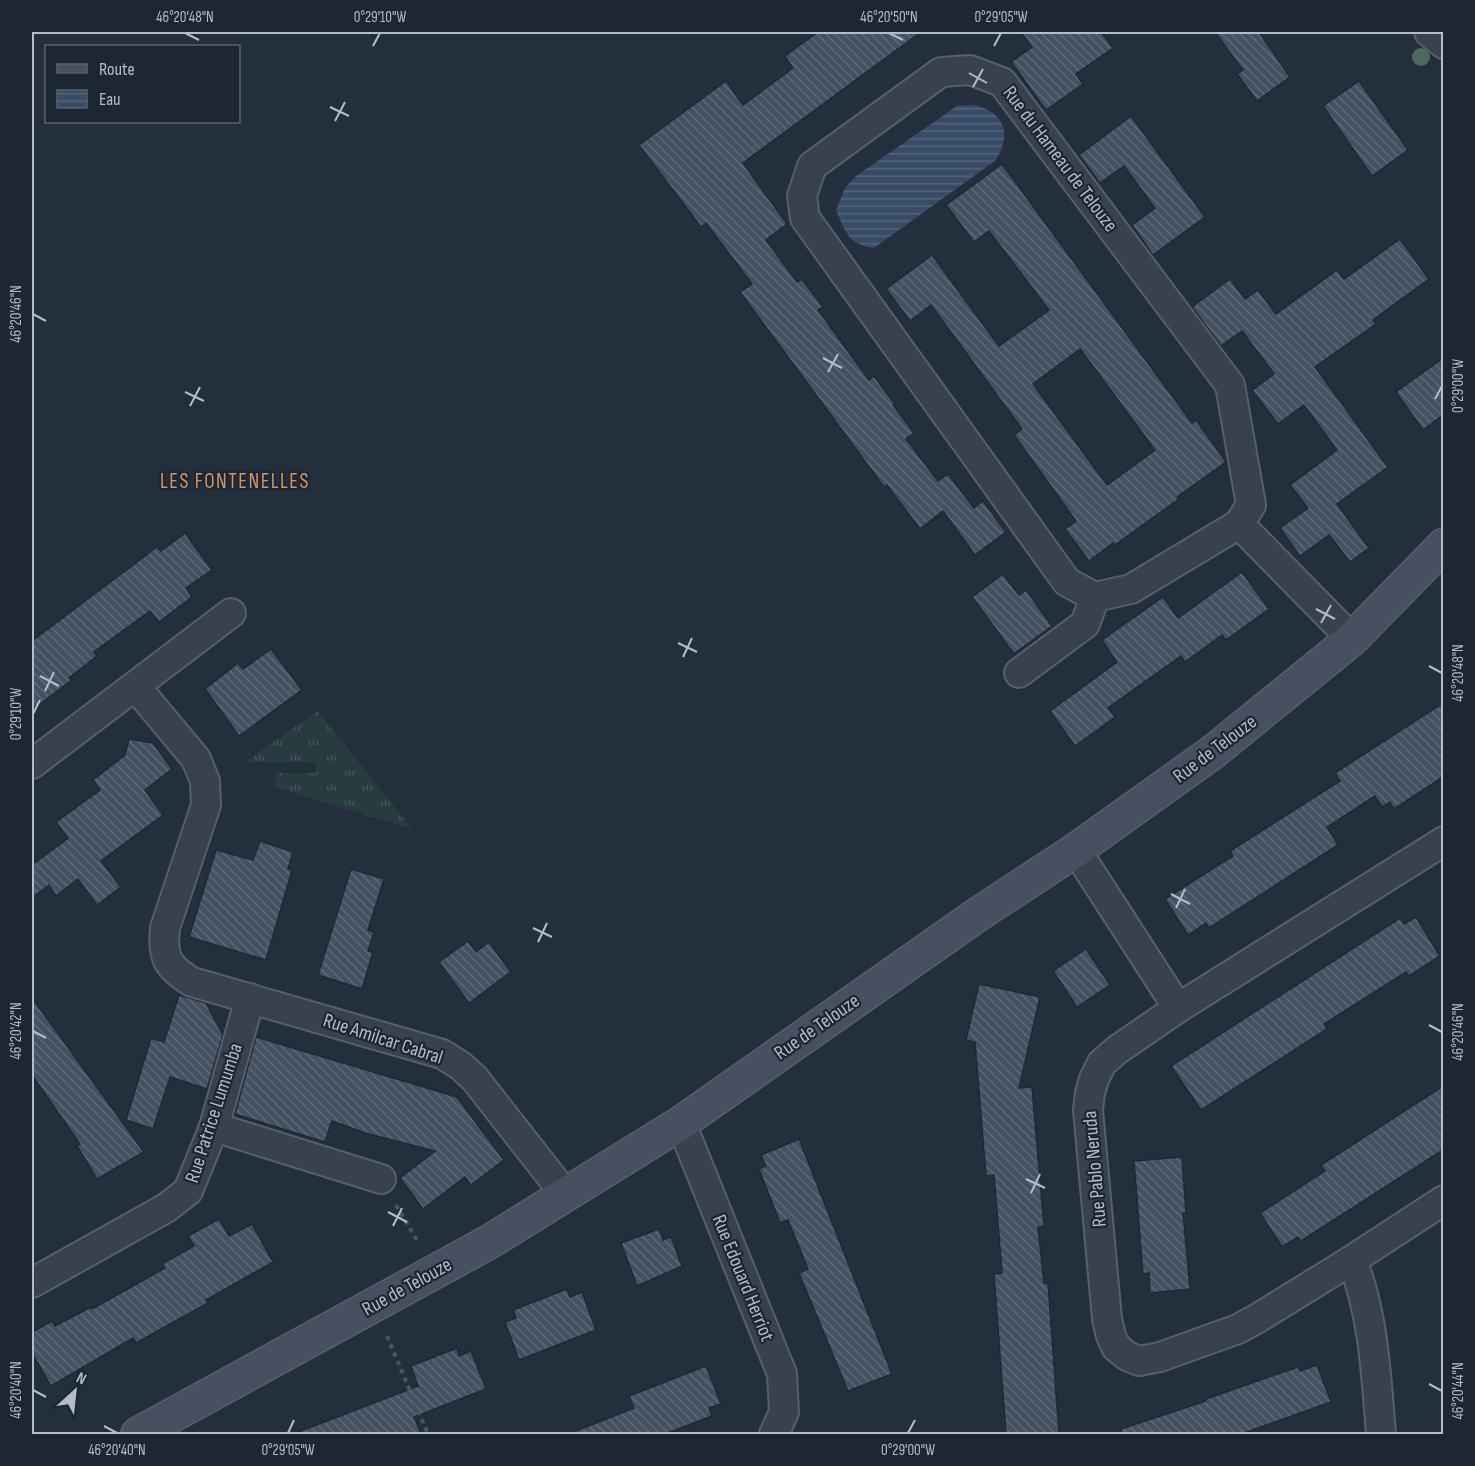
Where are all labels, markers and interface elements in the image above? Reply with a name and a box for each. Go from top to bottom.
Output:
text: 46°20'48"N [156,8,214,27]
text: 0°29'10"W [354,8,406,27]
text: 46°20'50"N [860,8,918,27]
text: 0°29'05"W [974,8,1028,27]
legend [45,45,240,123]
text: Route [99,59,135,80]
street label: Rue du Hameau de Telouze [997,81,1123,237]
text: Eau [99,89,121,110]
text: 46°20'46"N [7,285,26,343]
text: 0°29'00"W [1449,359,1468,413]
district label: LES FONTENELLES [160,469,310,494]
text: 46°20'48"N [1449,644,1468,702]
text: 0°29'10"W [7,688,26,740]
street label: Rue de Telouze [1168,710,1262,788]
street label: Rue de Telouze [770,989,864,1065]
text: 46°20'42"N [7,1002,26,1060]
text: 46°20'46"N [1449,1003,1468,1061]
street label: Rue Amilcar Cabral [320,1008,446,1070]
street label: Rue Patrice Lumumba [180,1040,248,1186]
street label: Rue Pablo Neruda [1078,1110,1112,1228]
street label: Rue Edouard Herriot [707,1211,779,1345]
street label: Rue de Telouze [358,1253,456,1321]
text: 46°20'40"N [7,1361,26,1419]
north arrow [45,1361,105,1421]
text: 46°20'44"N [1449,1362,1468,1420]
text: N [73,1369,89,1389]
text: 46°20'40"N [88,1441,146,1460]
text: 0°29'05"W [261,1441,315,1460]
text: 0°29'00"W [881,1441,935,1460]

